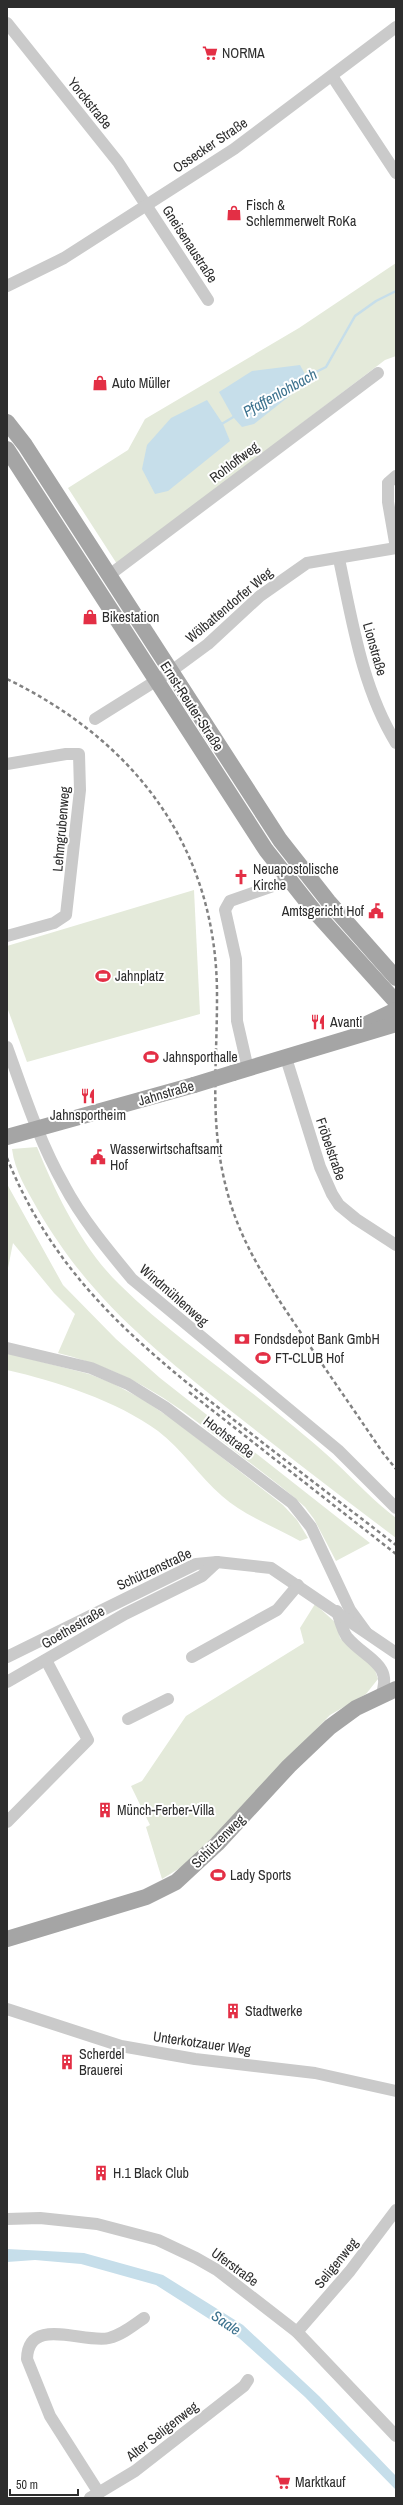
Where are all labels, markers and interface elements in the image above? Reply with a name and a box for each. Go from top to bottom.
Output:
supermarket icon: NORMA [201,44,219,62]
place label: NORMA [222,44,265,62]
street label: Yorckstraße [64,74,116,132]
street label: Ossecker Straße [169,113,251,177]
place label: Fisch & Schlemmerwelt RoKa [246,196,357,230]
street label: Gneisenaustraße [158,202,222,286]
shop icon: Fisch & Schlemmerwelt RoKa [225,204,243,222]
water label: Pfaffenlohbach [239,363,321,422]
shop icon: Auto Müller [91,374,109,392]
place label: Auto Müller [111,374,170,392]
street label: Rohloffweg [206,437,263,486]
street label: Wölbattendorfer Weg [182,563,277,647]
shop icon: Bikestation [81,608,99,626]
place label: Bikestation [102,608,159,626]
street label: Lionstraße [359,620,391,678]
street label: Ernst-Reuter-Straße [156,658,228,754]
street label: Lehmgrubenweg [48,785,74,872]
place label: Neuapostolische Kirche [253,860,339,894]
church icon: Neuapostolische Kirche [232,868,250,886]
place label: Amtsgericht Hof [281,902,365,920]
public building icon: Amtsgericht Hof [367,902,385,920]
sports icon: Jahnplatz [94,967,112,985]
place label: Jahnplatz [115,967,164,985]
restaurant icon: Avanti [309,1013,327,1031]
place label: Avanti [329,1013,362,1031]
sports icon: Jahnsporthalle [142,1048,160,1066]
place label: Jahnsporthalle [163,1048,238,1066]
street label: Jahnstraße [136,1076,196,1110]
restaurant icon: Jahnsportheim [79,1087,97,1105]
place label: Jahnsportheim [50,1106,126,1124]
street label: Fröbelstraße [312,1115,350,1183]
place label: Wasserwirtschaftsamt Hof [110,1140,223,1174]
public building icon: Wasserwirtschaftsamt Hof [89,1148,107,1166]
street label: Windmühlenweg [136,1260,213,1330]
bank icon: Fondsdepot Bank GmbH [233,1330,251,1348]
place label: Fondsdepot Bank GmbH [254,1330,380,1348]
sports icon: FT-CLUB Hof [254,1349,272,1367]
place label: FT-CLUB Hof [275,1349,345,1367]
street label: Hochstraße [200,1412,258,1462]
street label: Schützenstraße [114,1544,194,1594]
street label: Goethestraße [38,1602,108,1652]
building icon: Münch-Ferber-Villa [96,1801,114,1819]
place label: Münch-Ferber-Villa [117,1801,215,1819]
street label: Schützenweg [187,1810,249,1872]
sports icon: Lady Sports [209,1866,227,1884]
place label: Lady Sports [230,1866,292,1884]
building icon: Stadtwerke [224,2002,242,2020]
place label: Stadtwerke [245,2002,302,2020]
street label: Unterkotzauer Weg [152,2027,253,2059]
place label: Scherdel Brauerei [79,2045,124,2079]
building icon: Scherdel Brauerei [58,2053,76,2071]
building icon: H.1 Black Club [92,2164,110,2182]
place label: H.1 Black Club [113,2164,189,2182]
street label: Seligenweg [310,2234,362,2292]
street label: Uferstraße [208,2244,262,2290]
water label: Saale [207,2305,245,2340]
street label: Alter Seligenweg [121,2397,202,2465]
scale bar [10,2471,78,2497]
supermarket icon: Marktkauf [274,2473,292,2491]
place label: Marktkauf [295,2473,346,2491]
text: 50 m [16,2477,38,2493]

